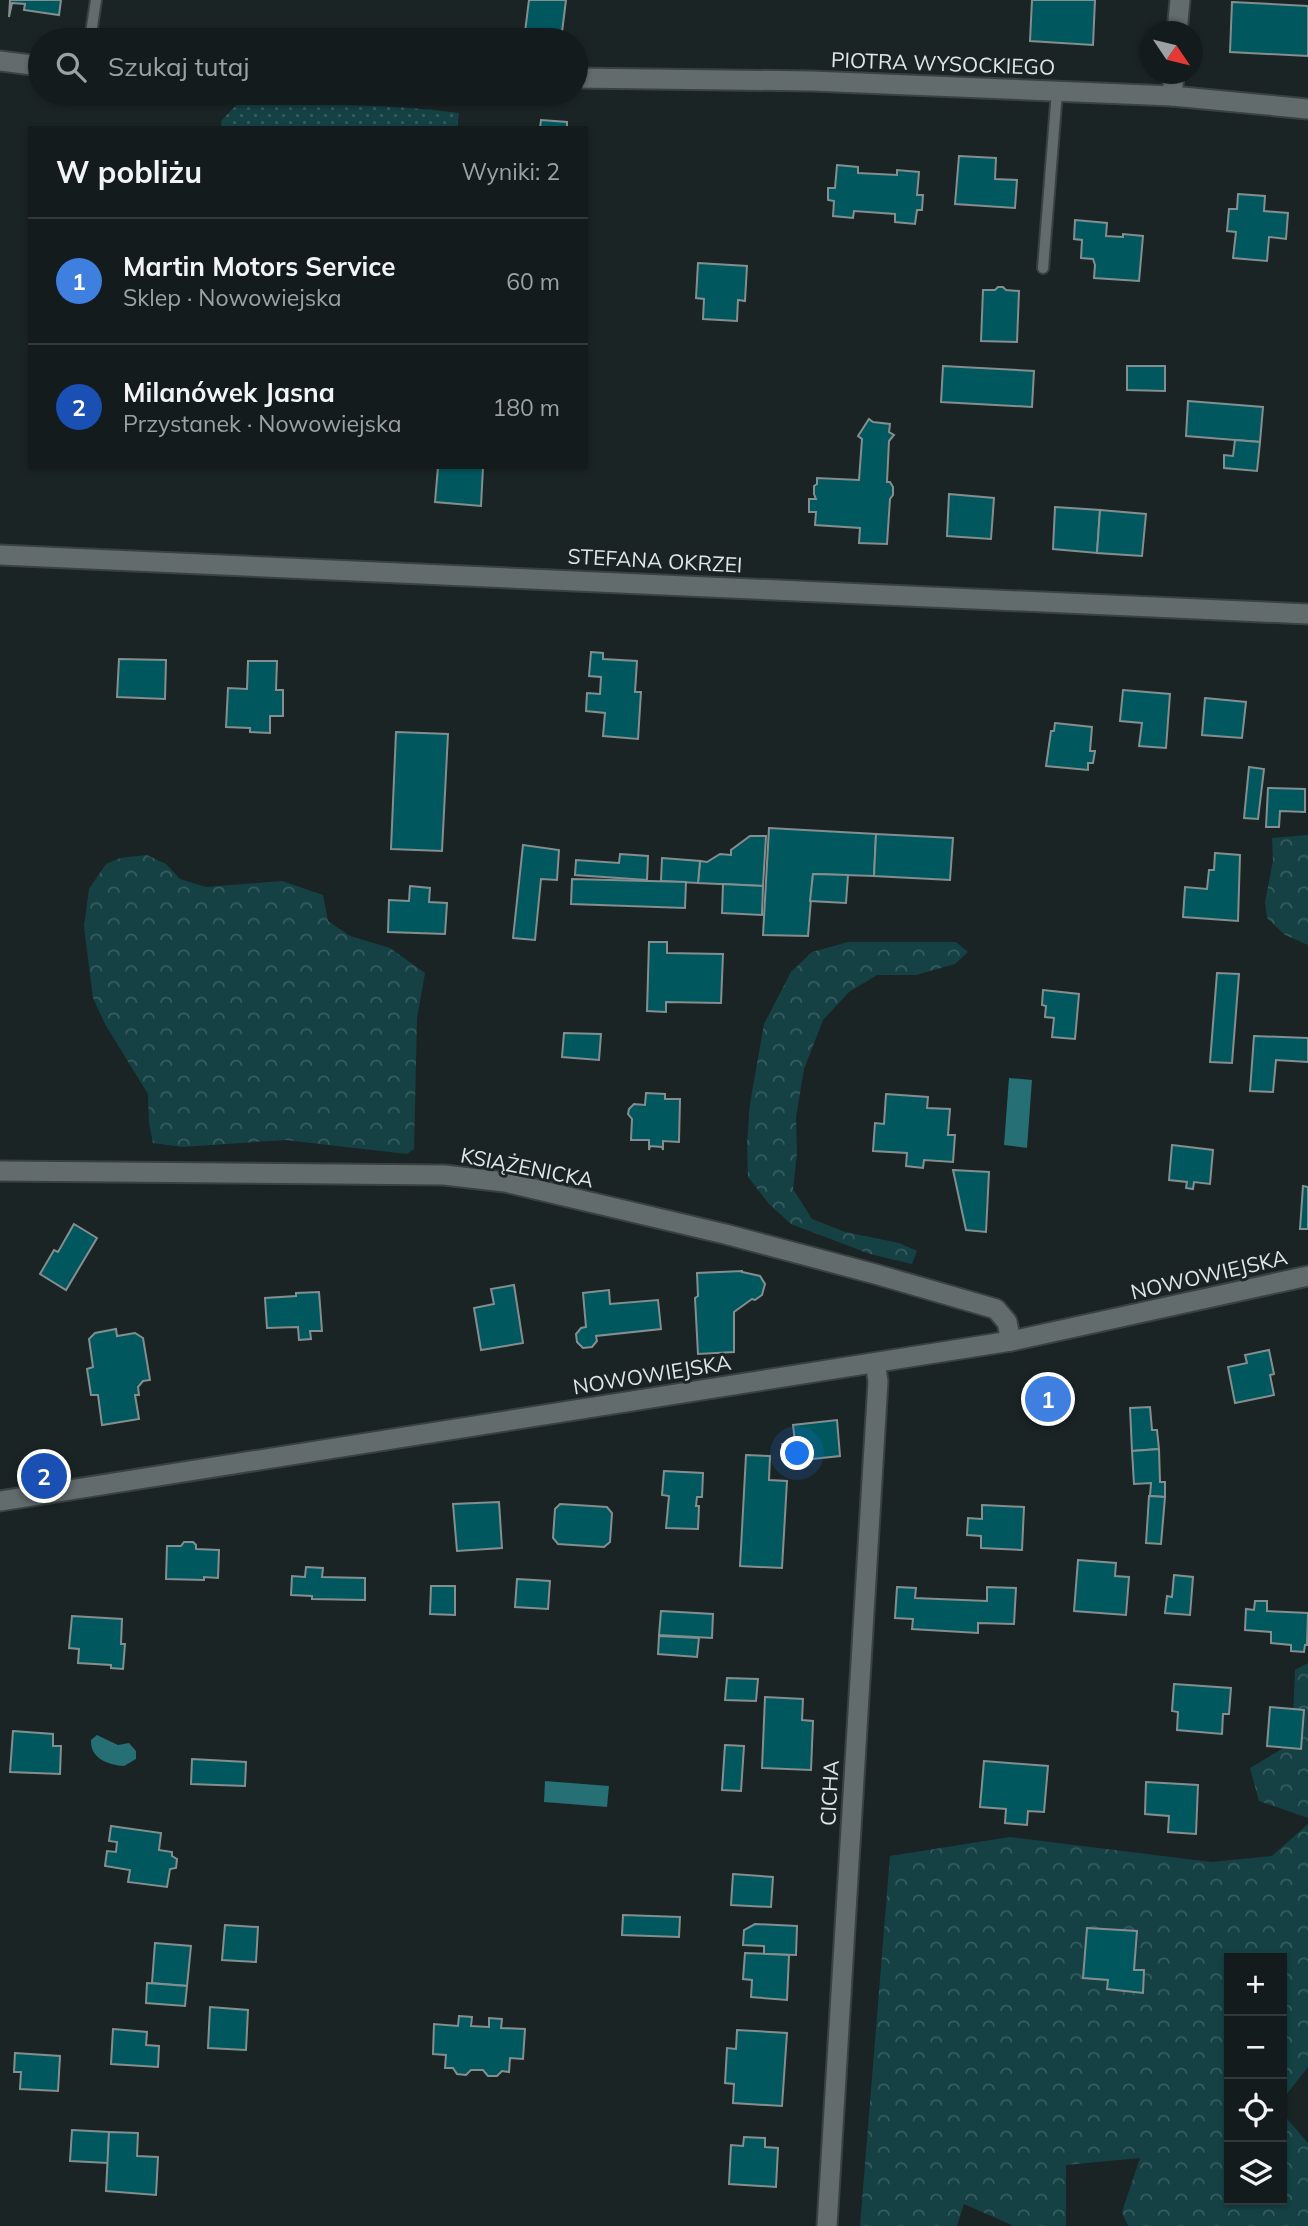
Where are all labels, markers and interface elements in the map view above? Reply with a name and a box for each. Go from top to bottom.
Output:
north arrow [1140,21,1203,84]
search box [28,28,588,105]
street label: PIOTRA WYSOCKIEGO [830,46,1056,80]
icon: search [52,48,90,86]
text: Szukaj tutaj [108,50,250,83]
text: W pobliżu [56,153,202,191]
text: Wyniki: 2 [462,157,560,186]
text: Martin Motors Service [123,250,395,283]
text: 1 [72,267,86,296]
text: 60 m [506,267,560,296]
text: Sklep · Nowowiejska [123,283,342,312]
text: Milanówek Jasna [123,376,335,409]
text: 2 [72,393,86,422]
text: 180 m [492,393,560,422]
text: Przystanek · Nowowiejska [123,409,402,438]
street label: STEFANA OKRZEI [567,542,743,578]
street label: KSIĄŻENICKA [458,1141,596,1193]
street label: NOWOWIEJSKA [1128,1243,1290,1305]
street label: NOWOWIEJSKA [571,1349,733,1399]
pin: 1 [1025,1373,1071,1425]
your location [780,1436,814,1470]
pin: 2 [21,1450,67,1502]
street label: CICHA [814,1759,844,1826]
map controls [1224,1953,1287,2205]
button: + [1224,1953,1287,2016]
button: − [1224,2016,1287,2079]
button: locate [1224,2079,1287,2142]
button: layers [1224,2142,1287,2205]

